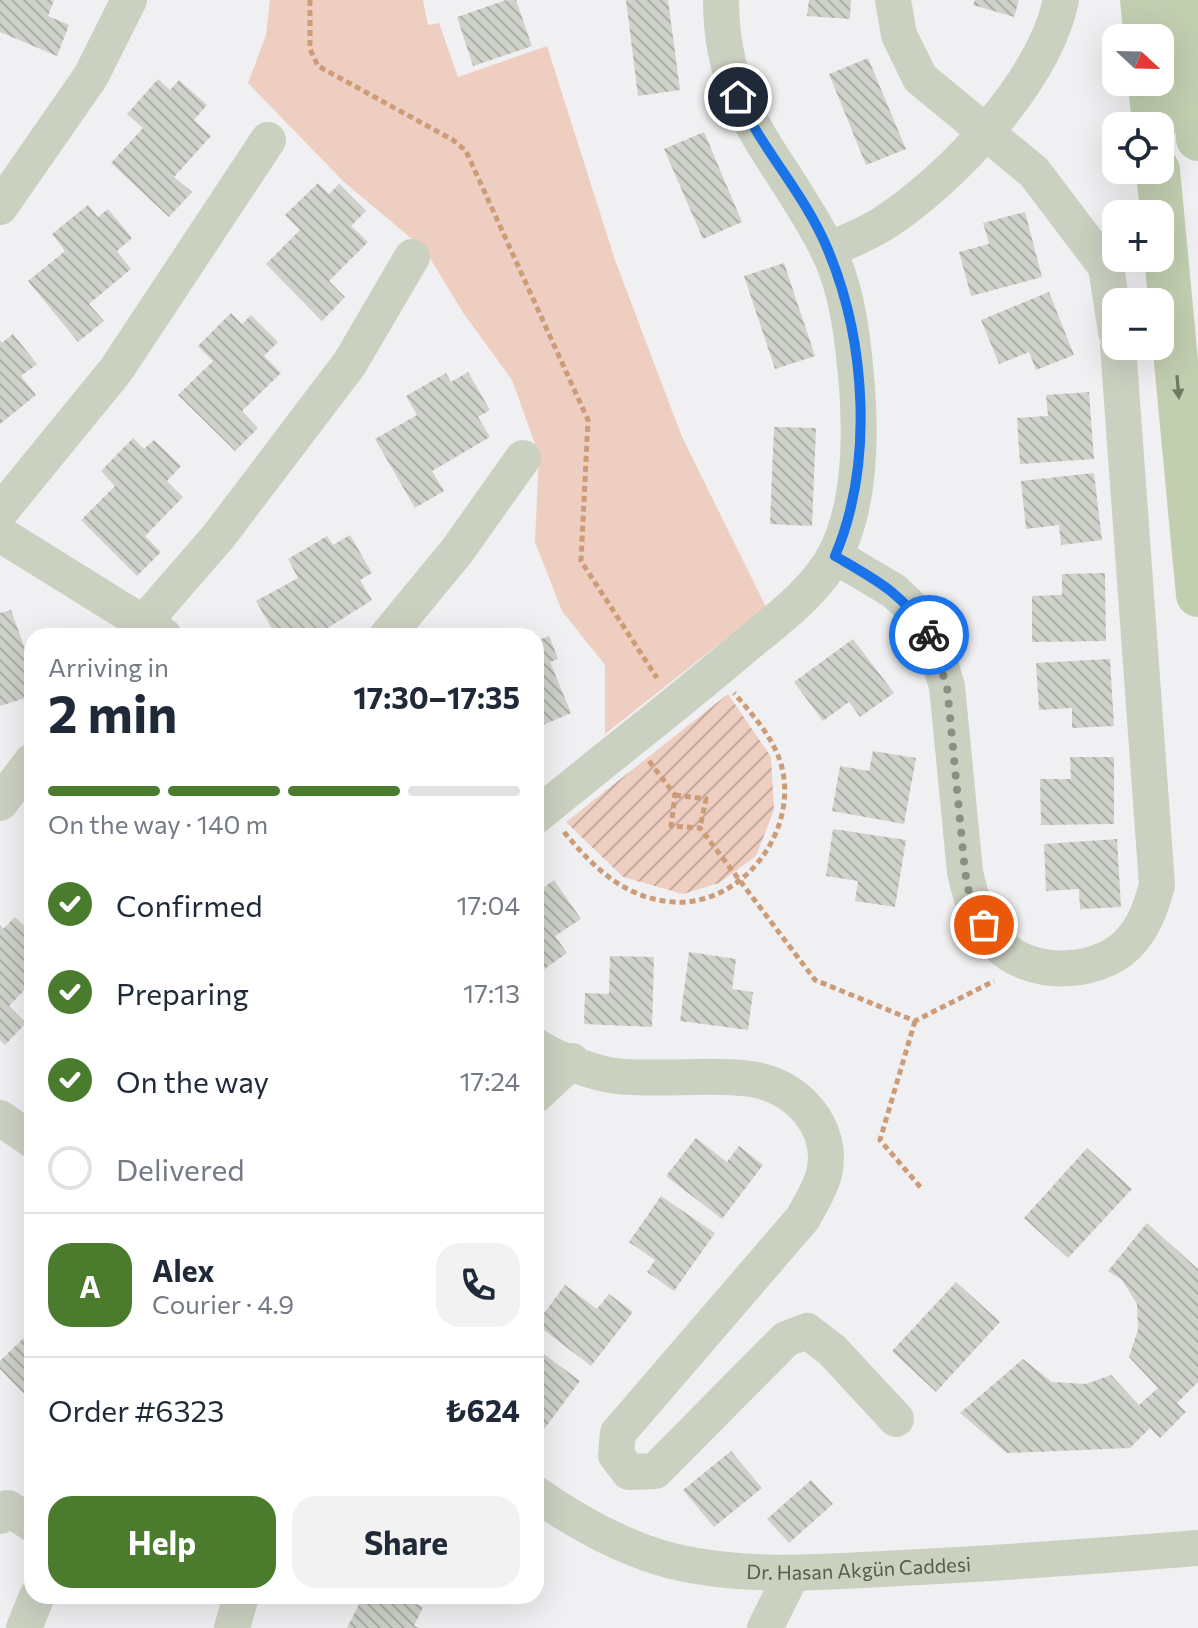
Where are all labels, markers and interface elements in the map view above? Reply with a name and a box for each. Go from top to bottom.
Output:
north arrow [1102,24,1174,96]
map controls [1102,24,1174,360]
pin [704,63,772,131]
icon: home [716,75,760,119]
button: locate [1102,112,1174,184]
button: + [1102,200,1174,272]
button: − [1102,288,1174,360]
one-way arrow [1172,375,1185,400]
courier [889,595,969,675]
icon: bike [907,613,951,657]
text: Arriving in [48,651,169,682]
text: 17:30–17:35 [353,678,520,715]
text: 2 min [48,680,177,744]
text: On the way · 140 m [48,808,268,839]
icon: check [48,882,92,926]
text: Confirmed [116,886,263,923]
text: 17:04 [456,889,520,920]
pin [950,891,1018,959]
icon: bag [962,903,1006,947]
icon: check [48,970,92,1014]
text: Preparing [116,974,249,1011]
text: 17:13 [463,977,520,1008]
icon: check [48,1058,92,1102]
text: On the way [116,1062,269,1099]
text: 17:24 [459,1065,520,1096]
text: Delivered [116,1150,245,1187]
button: phone [436,1243,520,1327]
text: Alex [152,1251,215,1288]
text: A [79,1267,101,1304]
text: Courier · 4.9 [152,1288,294,1319]
text: Order #6323 [48,1391,224,1428]
text: ₺624 [445,1391,520,1428]
button: Help [48,1496,276,1588]
button: Share [292,1496,520,1588]
street label: Dr. Hasan Akgün Caddesi [746,1551,972,1584]

